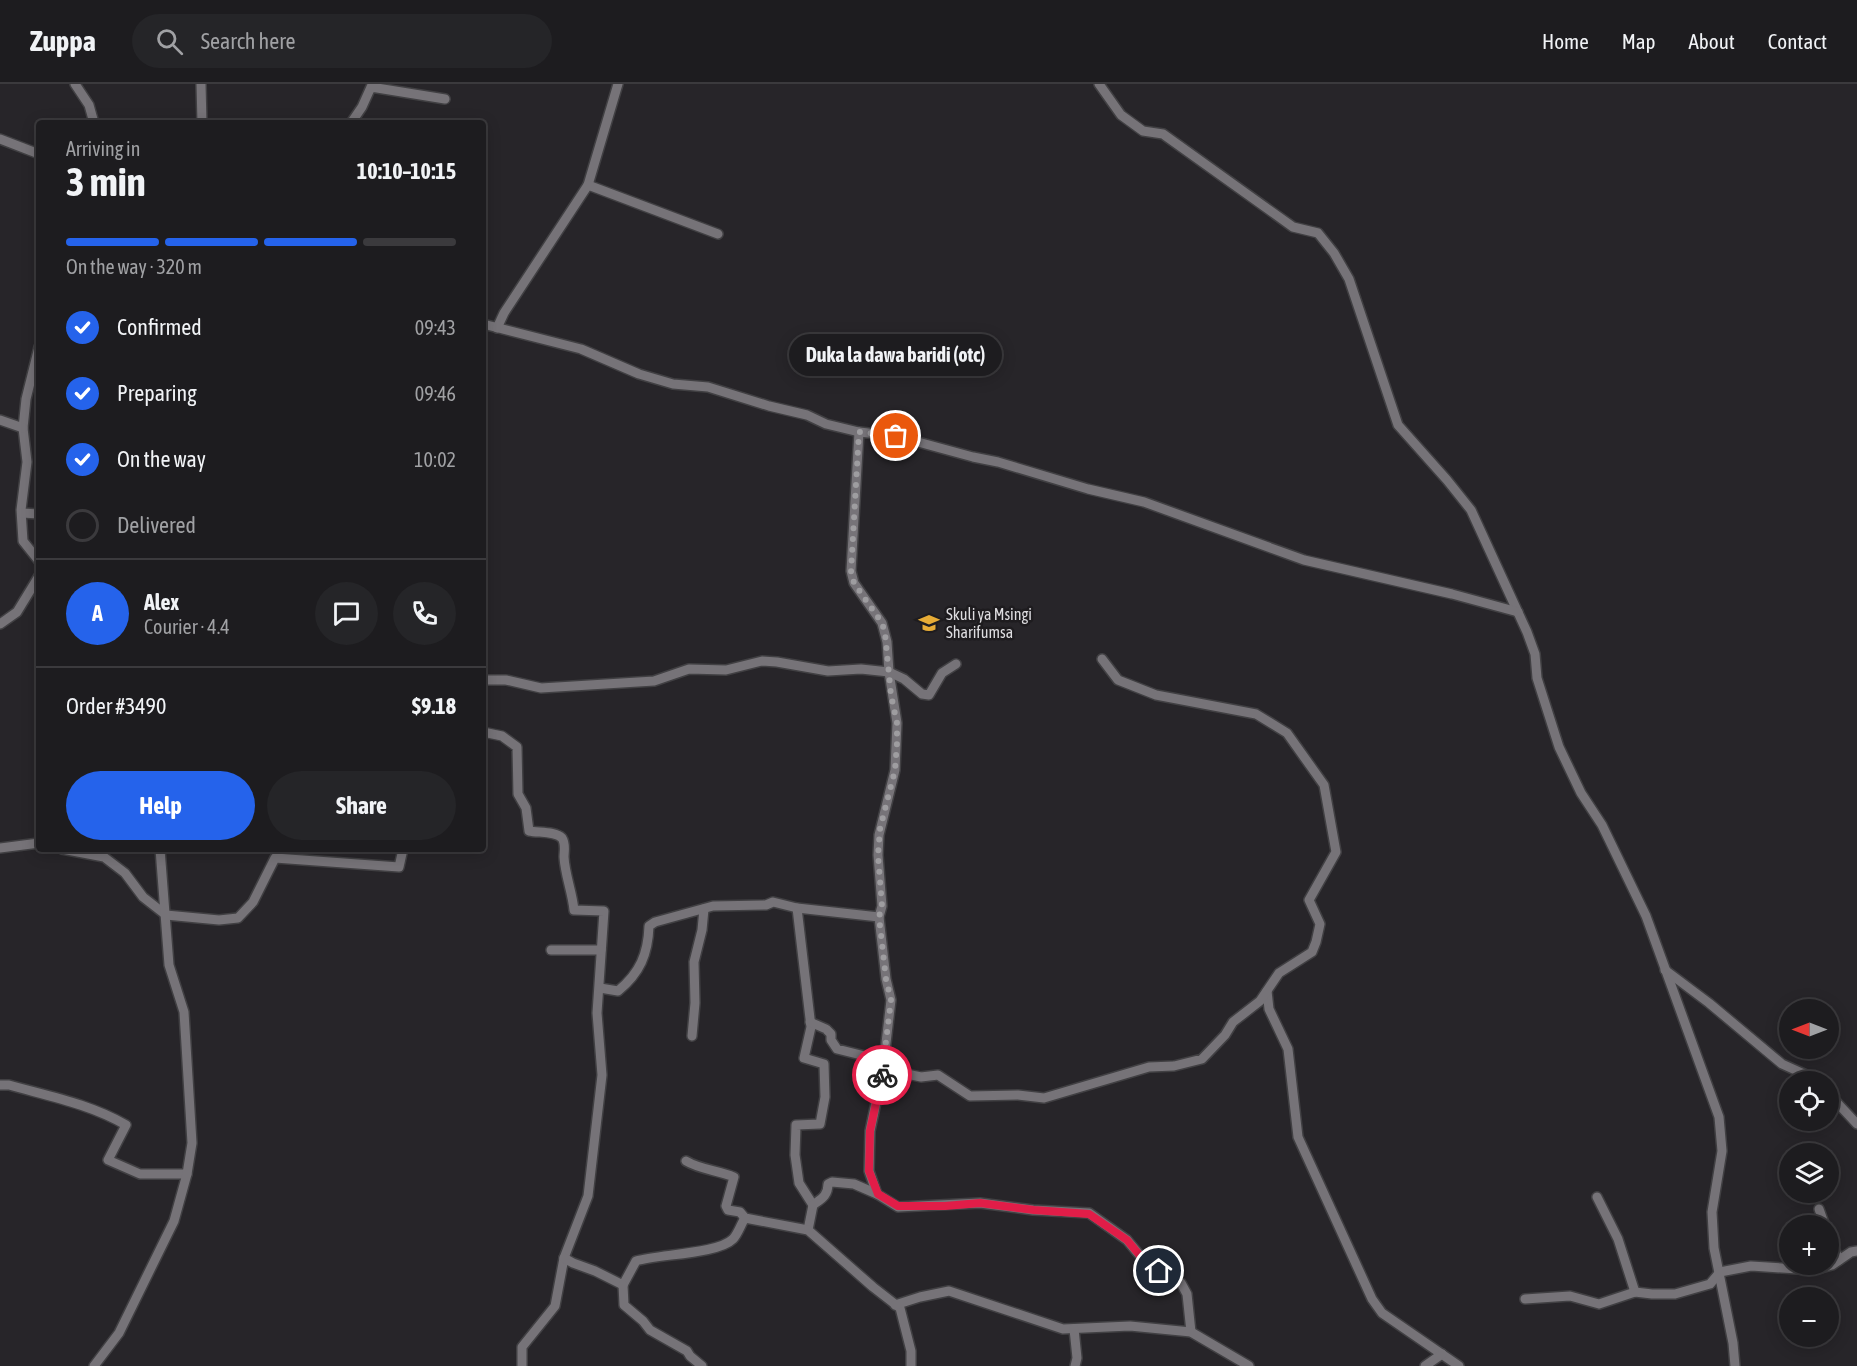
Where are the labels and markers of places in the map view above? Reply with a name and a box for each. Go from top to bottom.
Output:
callout: Duka la dawa baridi (otc) [790,334,1002,376]
pin [870,410,921,461]
place label: Skuli ya Msingi Sharifumsa [946,605,1032,641]
school or university icon: Skuli ya Msingi Sharifumsa [917,611,941,635]
pin [1133,1245,1184,1296]

